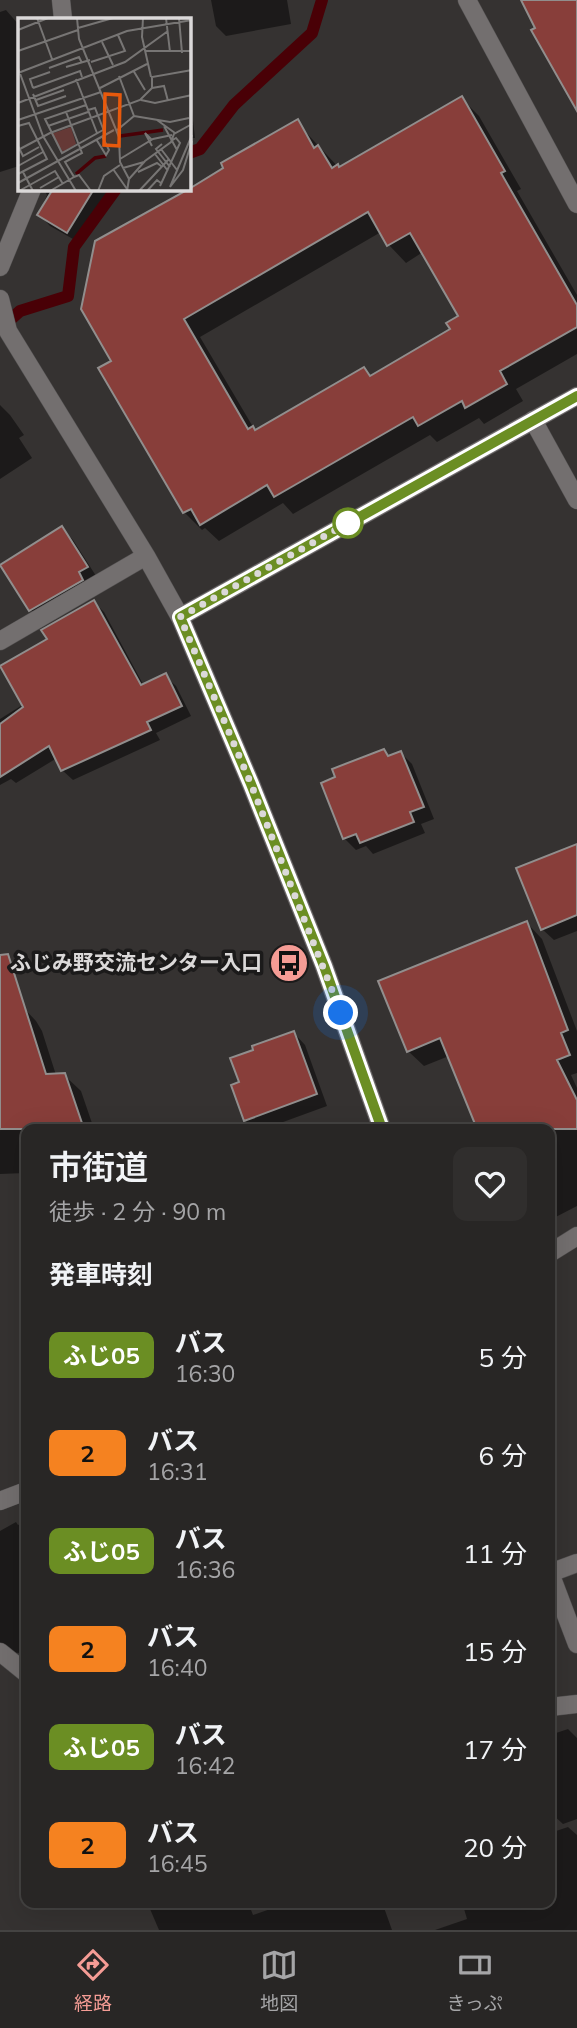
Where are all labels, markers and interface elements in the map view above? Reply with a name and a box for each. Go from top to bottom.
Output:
inset map [18,18,191,191]
unlabelled marker [333,508,363,538]
bus stop icon: ふじみ野交流センター入口 [268,942,310,984]
place label: ふじみ野交流センター入口 [10,949,262,975]
your location [323,995,358,1030]
text: 市街道 [49,1146,148,1187]
button: heart [453,1147,527,1221]
text: 徒歩 · 2 分 · 90 m [49,1197,226,1226]
text: 発車時刻 [49,1258,153,1291]
text: バス [175,1326,227,1359]
text: ふじ05 [63,1340,140,1370]
text: 5 分 [479,1341,527,1374]
text: 16:30 [175,1359,235,1388]
text: バス [147,1424,199,1457]
text: 2 [80,1438,95,1468]
text: 6 分 [479,1439,527,1472]
text: 16:31 [147,1457,207,1486]
text: バス [175,1522,227,1555]
text: ふじ05 [63,1536,140,1566]
text: 11 分 [463,1537,527,1570]
text: 16:36 [175,1555,235,1584]
text: バス [147,1620,199,1653]
text: 2 [80,1634,95,1664]
text: 15 分 [463,1635,527,1668]
text: 16:40 [147,1653,207,1682]
text: バス [175,1718,227,1751]
text: ふじ05 [63,1732,140,1762]
text: 17 分 [463,1733,527,1766]
text: 16:42 [175,1751,235,1780]
text: バス [147,1816,199,1849]
text: 2 [80,1830,95,1860]
text: 20 分 [463,1831,527,1864]
text: 16:45 [147,1849,207,1878]
tab: 経路 [74,1946,112,2015]
tab: 地図 [260,1946,298,2015]
tab: きっぷ [447,1946,503,2015]

